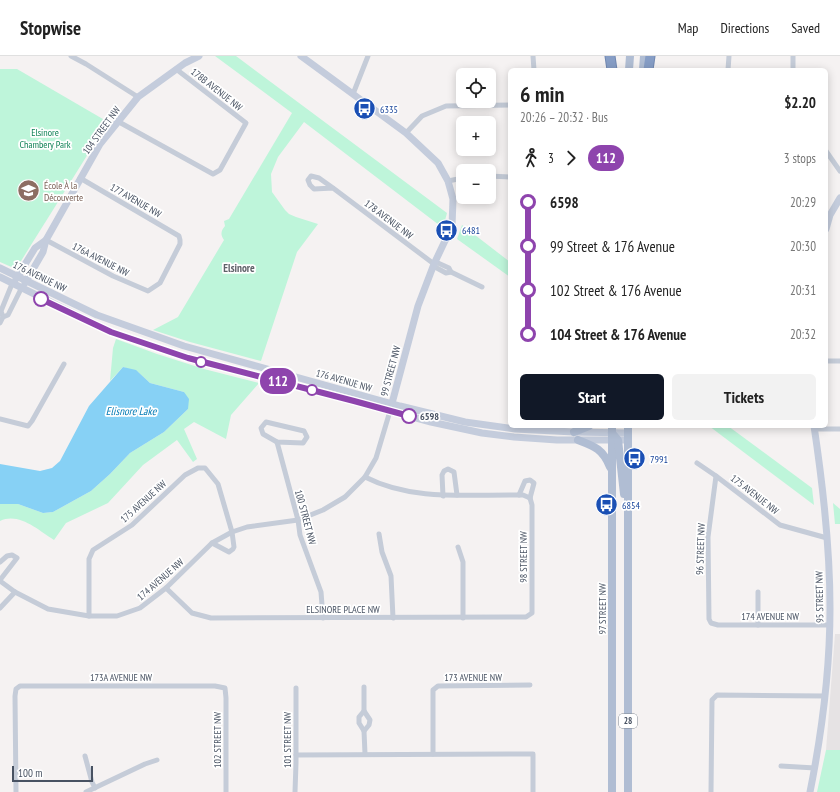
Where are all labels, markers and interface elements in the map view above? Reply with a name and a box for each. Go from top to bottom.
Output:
text: Stopwise [20,16,81,40]
text: Map [678,19,698,37]
text: Directions [720,19,769,37]
text: Saved [791,19,820,37]
street label: 178B AVENUE NW [188,65,246,114]
map controls [456,68,496,204]
button: locate [456,68,496,108]
text: 6 min [520,80,564,108]
text: $2.20 [784,93,816,112]
bus stop icon: 6335 [352,96,378,122]
place label: 6335 [380,103,398,116]
street label: 104 STREET NW [80,104,123,157]
text: 20:26 – 20:32 · Bus [520,109,608,126]
button: + [456,116,496,156]
park label: Elsinore Chambery Park [19,126,71,151]
icon: walk [520,147,542,169]
icon: forward [560,147,582,169]
text: 112 [596,149,616,167]
text: 3 [548,150,554,167]
text: 3 stops [784,150,816,167]
button: − [456,164,496,204]
school or university icon: École À la Découverte [16,178,42,204]
place label: École À la Découverte [44,179,83,204]
street label: 177 AVENUE NW [108,180,164,221]
text: 6598 [550,193,579,212]
text: 20:29 [790,194,816,211]
street label: 178 AVENUE NW [362,197,416,242]
bus stop icon: 6481 [434,217,460,243]
place label: 6481 [462,224,480,237]
text: 99 Street & 176 Avenue [550,237,675,256]
text: 20:30 [790,238,816,255]
street label: 176A AVENUE NW [70,240,132,279]
street label: 176 AVENUE NW [11,258,69,295]
district label: Elsinore [223,261,255,275]
text: 102 Street & 176 Avenue [550,281,682,300]
text: 20:31 [790,282,816,299]
unlabelled marker [33,291,49,307]
text: 104 Street & 176 Avenue [550,325,686,344]
text: 20:32 [790,326,816,343]
street label: 99 STREET NW [378,344,404,398]
unlabelled marker [195,356,207,368]
street label: 176 AVENUE NW [314,366,374,395]
line badge: 112 [255,368,301,394]
text: 112 [268,372,288,390]
button: Start [520,374,664,420]
button: Tickets [672,374,816,420]
unlabelled marker [306,384,318,396]
water label: Elisnore Lake [106,404,158,418]
marker: 6598 [401,408,417,424]
place label: 6598 [420,410,439,423]
bus stop icon: 7991 [621,446,647,472]
place label: 7991 [650,453,668,466]
street label: 175 AVENUE NW [728,472,782,517]
street label: 175 AVENUE NW [118,477,169,526]
street label: 100 STREET NW [292,488,319,546]
bus stop icon: 6854 [593,492,619,518]
place label: 6854 [622,499,641,512]
street label: 96 STREET NW [693,523,708,575]
street label: 98 STREET NW [517,531,530,583]
street label: 174 AVENUE NW [134,555,187,603]
street label: 95 STREET NW [813,571,826,623]
street label: 97 STREET NW [596,583,609,635]
street label: ELSINORE PLACE NW [306,603,380,616]
street label: 174 AVENUE NW [741,610,799,623]
street label: 173A AVENUE NW [90,671,152,684]
street label: 173 AVENUE NW [444,671,502,684]
street label: 102 STREET NW [211,712,224,768]
street label: 101 STREET NW [281,712,294,768]
road number: 28 [619,714,637,728]
scale bar [12,764,93,783]
text: 100 m [18,766,42,780]

